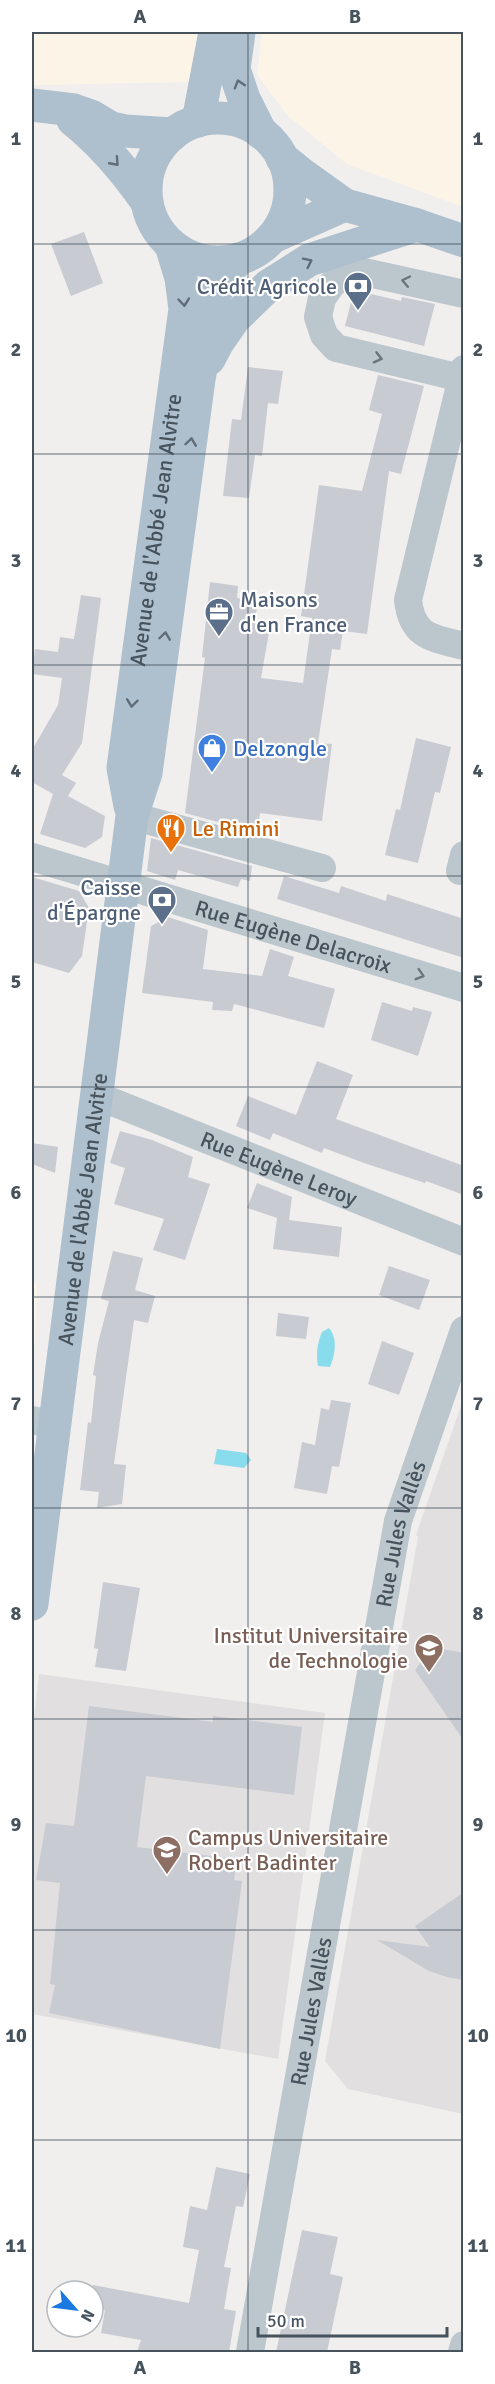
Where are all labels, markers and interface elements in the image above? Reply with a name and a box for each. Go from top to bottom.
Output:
text: A [134,4,147,29]
text: B [349,4,361,29]
one-way arrow [234,79,246,90]
text: 1 [11,126,22,151]
text: 1 [473,126,484,151]
one-way arrow [108,154,119,165]
one-way arrow [301,258,312,269]
bank icon: Crédit Agricole [342,270,374,312]
place label: Crédit Agricole [197,273,337,300]
one-way arrow [402,276,412,289]
one-way arrow [177,297,190,307]
text: 2 [11,337,21,362]
text: 2 [473,337,483,362]
one-way arrow [373,350,383,363]
street label: Avenue de l'Abbé Jean Alvitre [124,392,187,668]
one-way arrow [184,438,196,447]
text: 3 [11,548,21,573]
text: 3 [473,548,483,573]
place label: Maisons d'en France [240,586,347,638]
office icon: Maisons d'en France [203,596,235,638]
one-way arrow [158,631,170,640]
one-way arrow [126,699,138,708]
shop icon: Delzongle [196,732,228,774]
place label: Delzongle [233,735,327,762]
text: 4 [11,758,22,783]
text: 4 [473,758,484,783]
restaurant icon: Le Rimini [155,812,187,854]
place label: Le Rimini [192,815,279,842]
place label: Caisse d'Épargne [47,874,141,926]
bank icon: Caisse d'Épargne [146,884,178,926]
street label: Rue Eugène Delacroix [192,894,394,979]
one-way arrow [414,968,425,980]
text: 5 [11,969,21,994]
text: 5 [473,969,483,994]
street label: Avenue de l'Abbé Jean Alvitre [52,1071,113,1347]
street label: Rue Eugène Leroy [196,1125,362,1212]
text: 6 [11,1180,22,1205]
text: 6 [473,1180,484,1205]
text: 7 [11,1391,22,1416]
text: 7 [473,1391,484,1416]
street label: Rue Jules Vallès [370,1457,432,1609]
text: 8 [11,1601,22,1626]
text: 8 [473,1601,484,1626]
place label: Institut Universitaire de Technologie [214,1622,408,1674]
school or university icon: Institut Universitaire de Technologie [413,1632,445,1674]
text: 9 [11,1812,22,1837]
text: 9 [473,1812,484,1837]
place label: Campus Universitaire Robert Badinter [188,1824,388,1876]
school or university icon: Campus Universitaire Robert Badinter [151,1834,183,1876]
street label: Rue Jules Vallès [285,1935,338,2088]
text: 10 [5,2023,27,2048]
text: 10 [467,2023,489,2048]
text: 11 [5,2233,27,2258]
text: 11 [467,2233,489,2258]
north arrow [45,2279,105,2339]
scale bar [258,2300,447,2338]
text: N [76,2306,99,2325]
text: 50 m [267,2310,305,2332]
text: A [134,2355,147,2380]
text: B [349,2355,361,2380]

